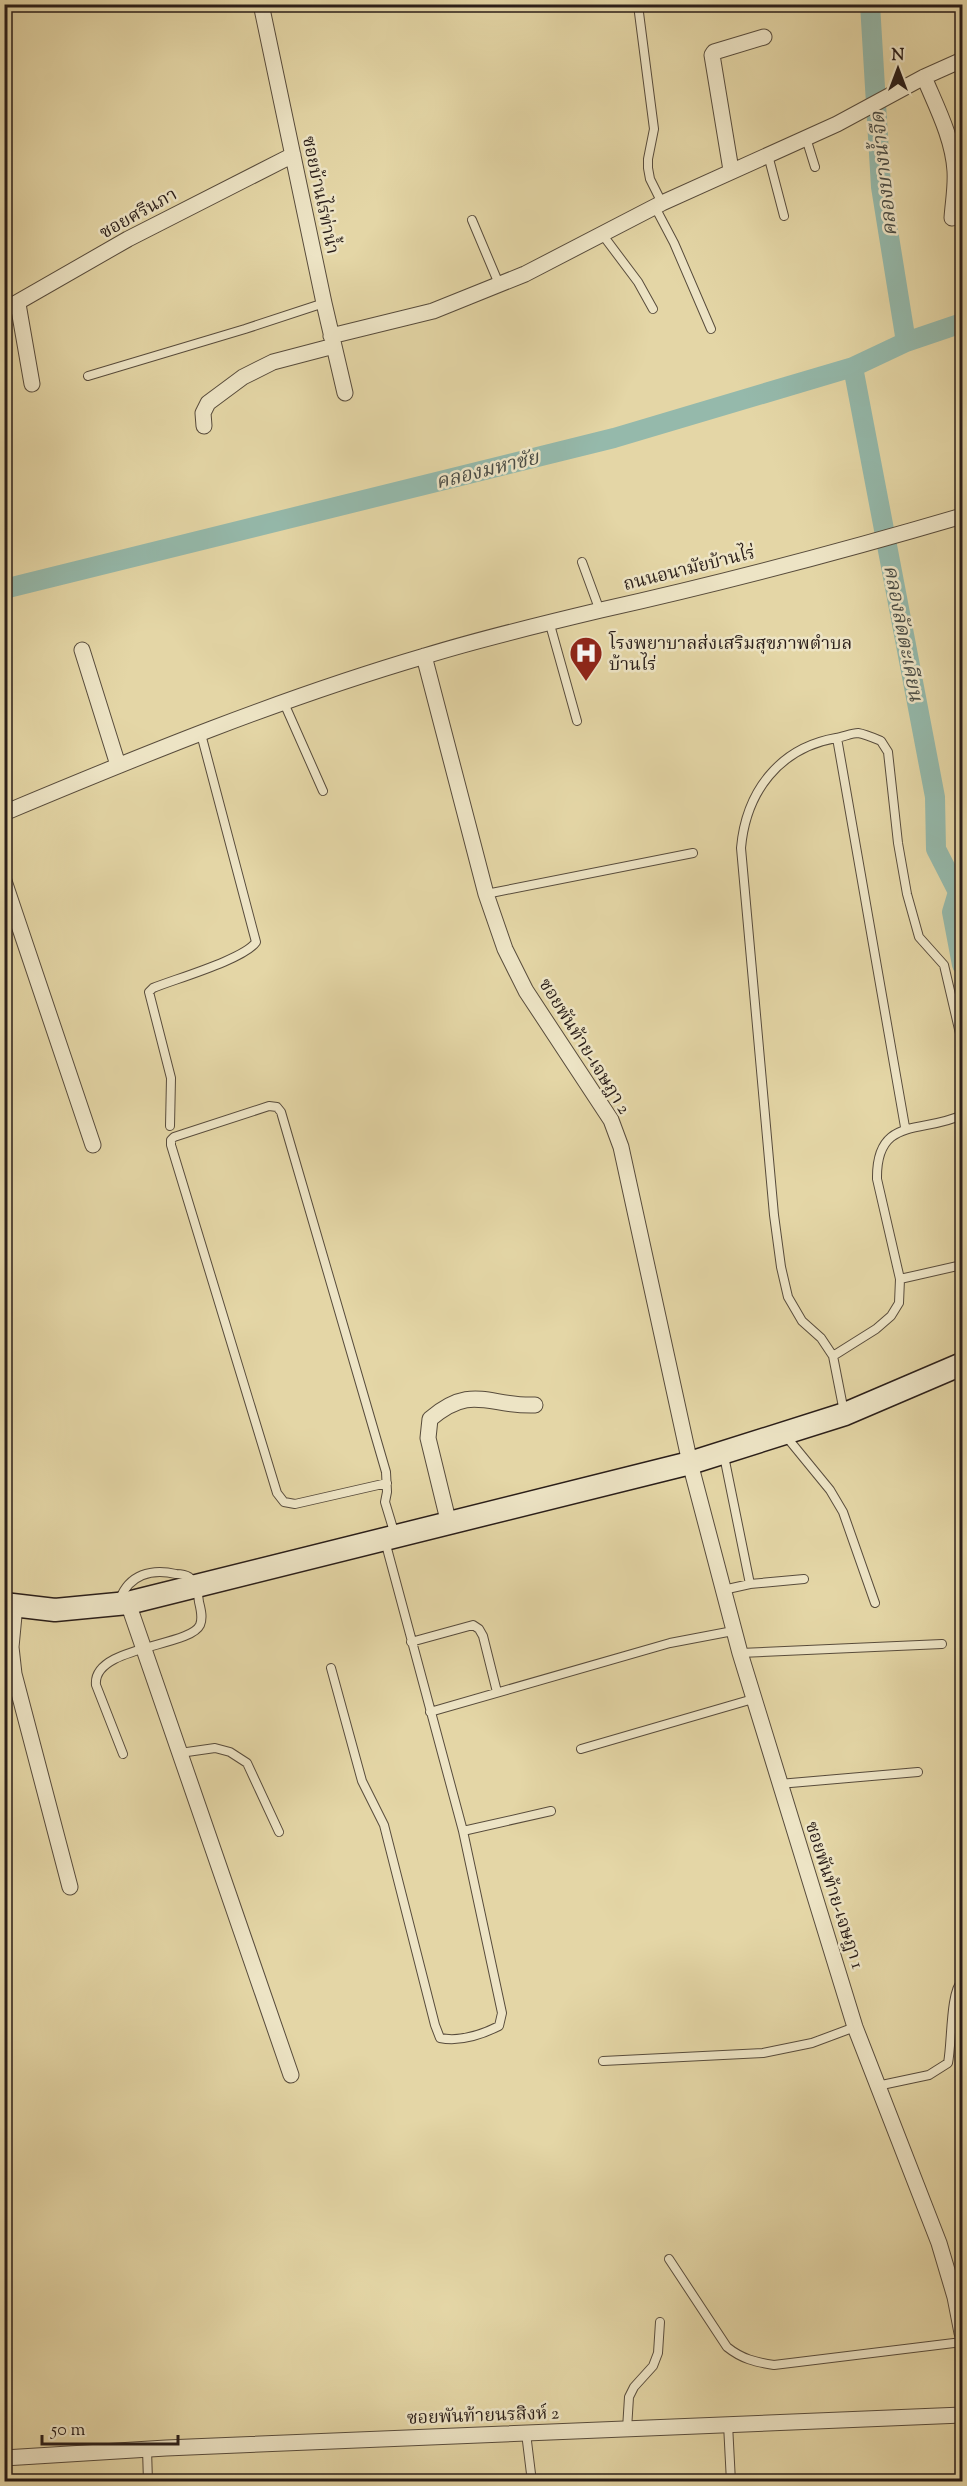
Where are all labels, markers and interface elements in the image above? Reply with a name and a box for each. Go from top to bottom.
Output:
north arrow [868,39,928,99]
text: N [892,45,905,68]
water label: คลองบางน้ำจืด [861,109,906,238]
street label: ซอยบ้านไร่ท่าน้ำ [294,133,347,257]
street label: ซอยศรีนภา [95,183,183,247]
water label: คลองมหาชัย [433,444,543,498]
street label: ถนนอนามัยบ้านไร่ [621,540,758,599]
water label: คลองลัดตะเคียน [874,563,929,705]
place label: โรงพยาบาลส่งเสริมสุขภาพตำบล บ้านไร่ [608,630,852,679]
hospital icon: โรงพยาบาลส่งเสริมสุขภาพตำบล บ้านไร่ [568,635,604,682]
street label: ซอยพันท้าย-เจษฎา 2 [531,974,636,1121]
street label: ซอยพันท้าย-เจษฎา 1 [797,1819,869,1973]
street label: ซอยพันท้ายนรสิงห์ 2 [406,2401,560,2433]
scale bar [42,2408,178,2446]
text: 50 m [50,2418,86,2444]

